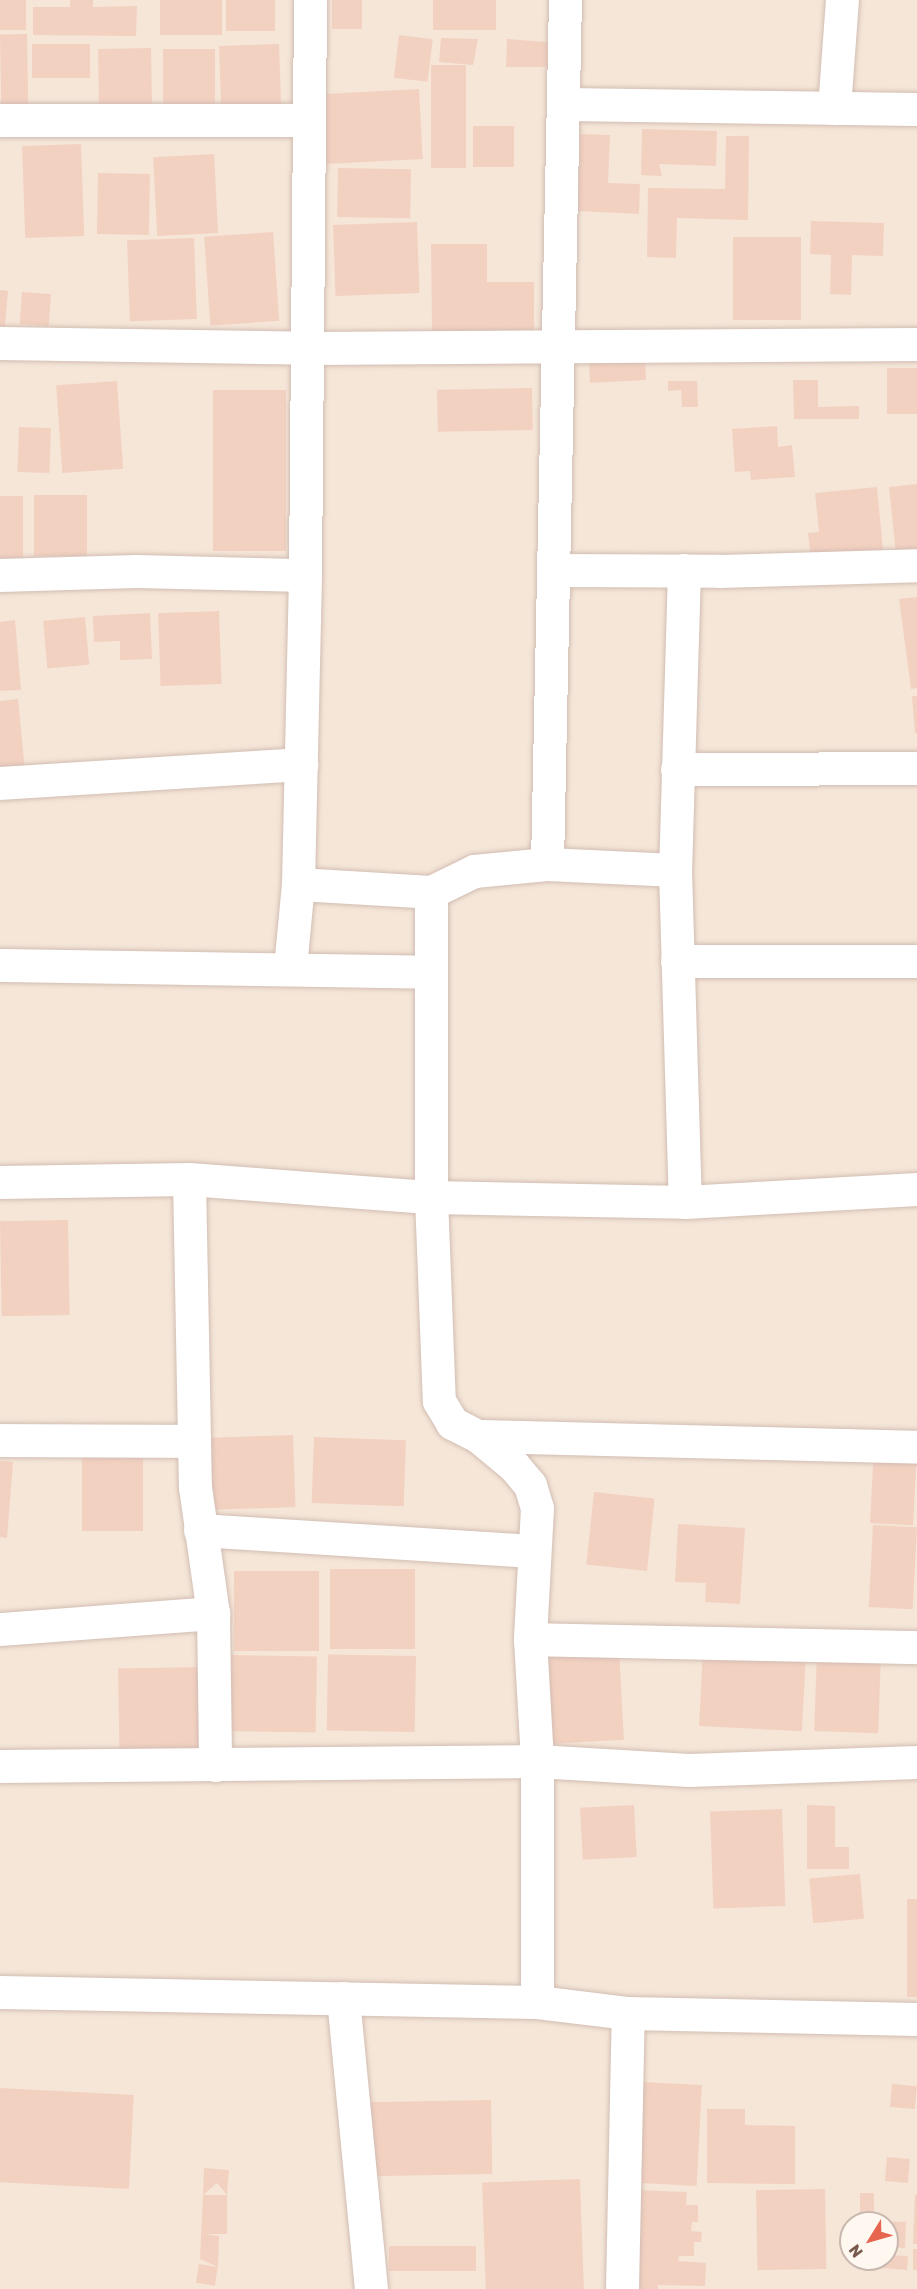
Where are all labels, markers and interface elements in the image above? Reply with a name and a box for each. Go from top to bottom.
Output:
north arrow [839,2211,899,2271]
text: N [845,2241,867,2261]

